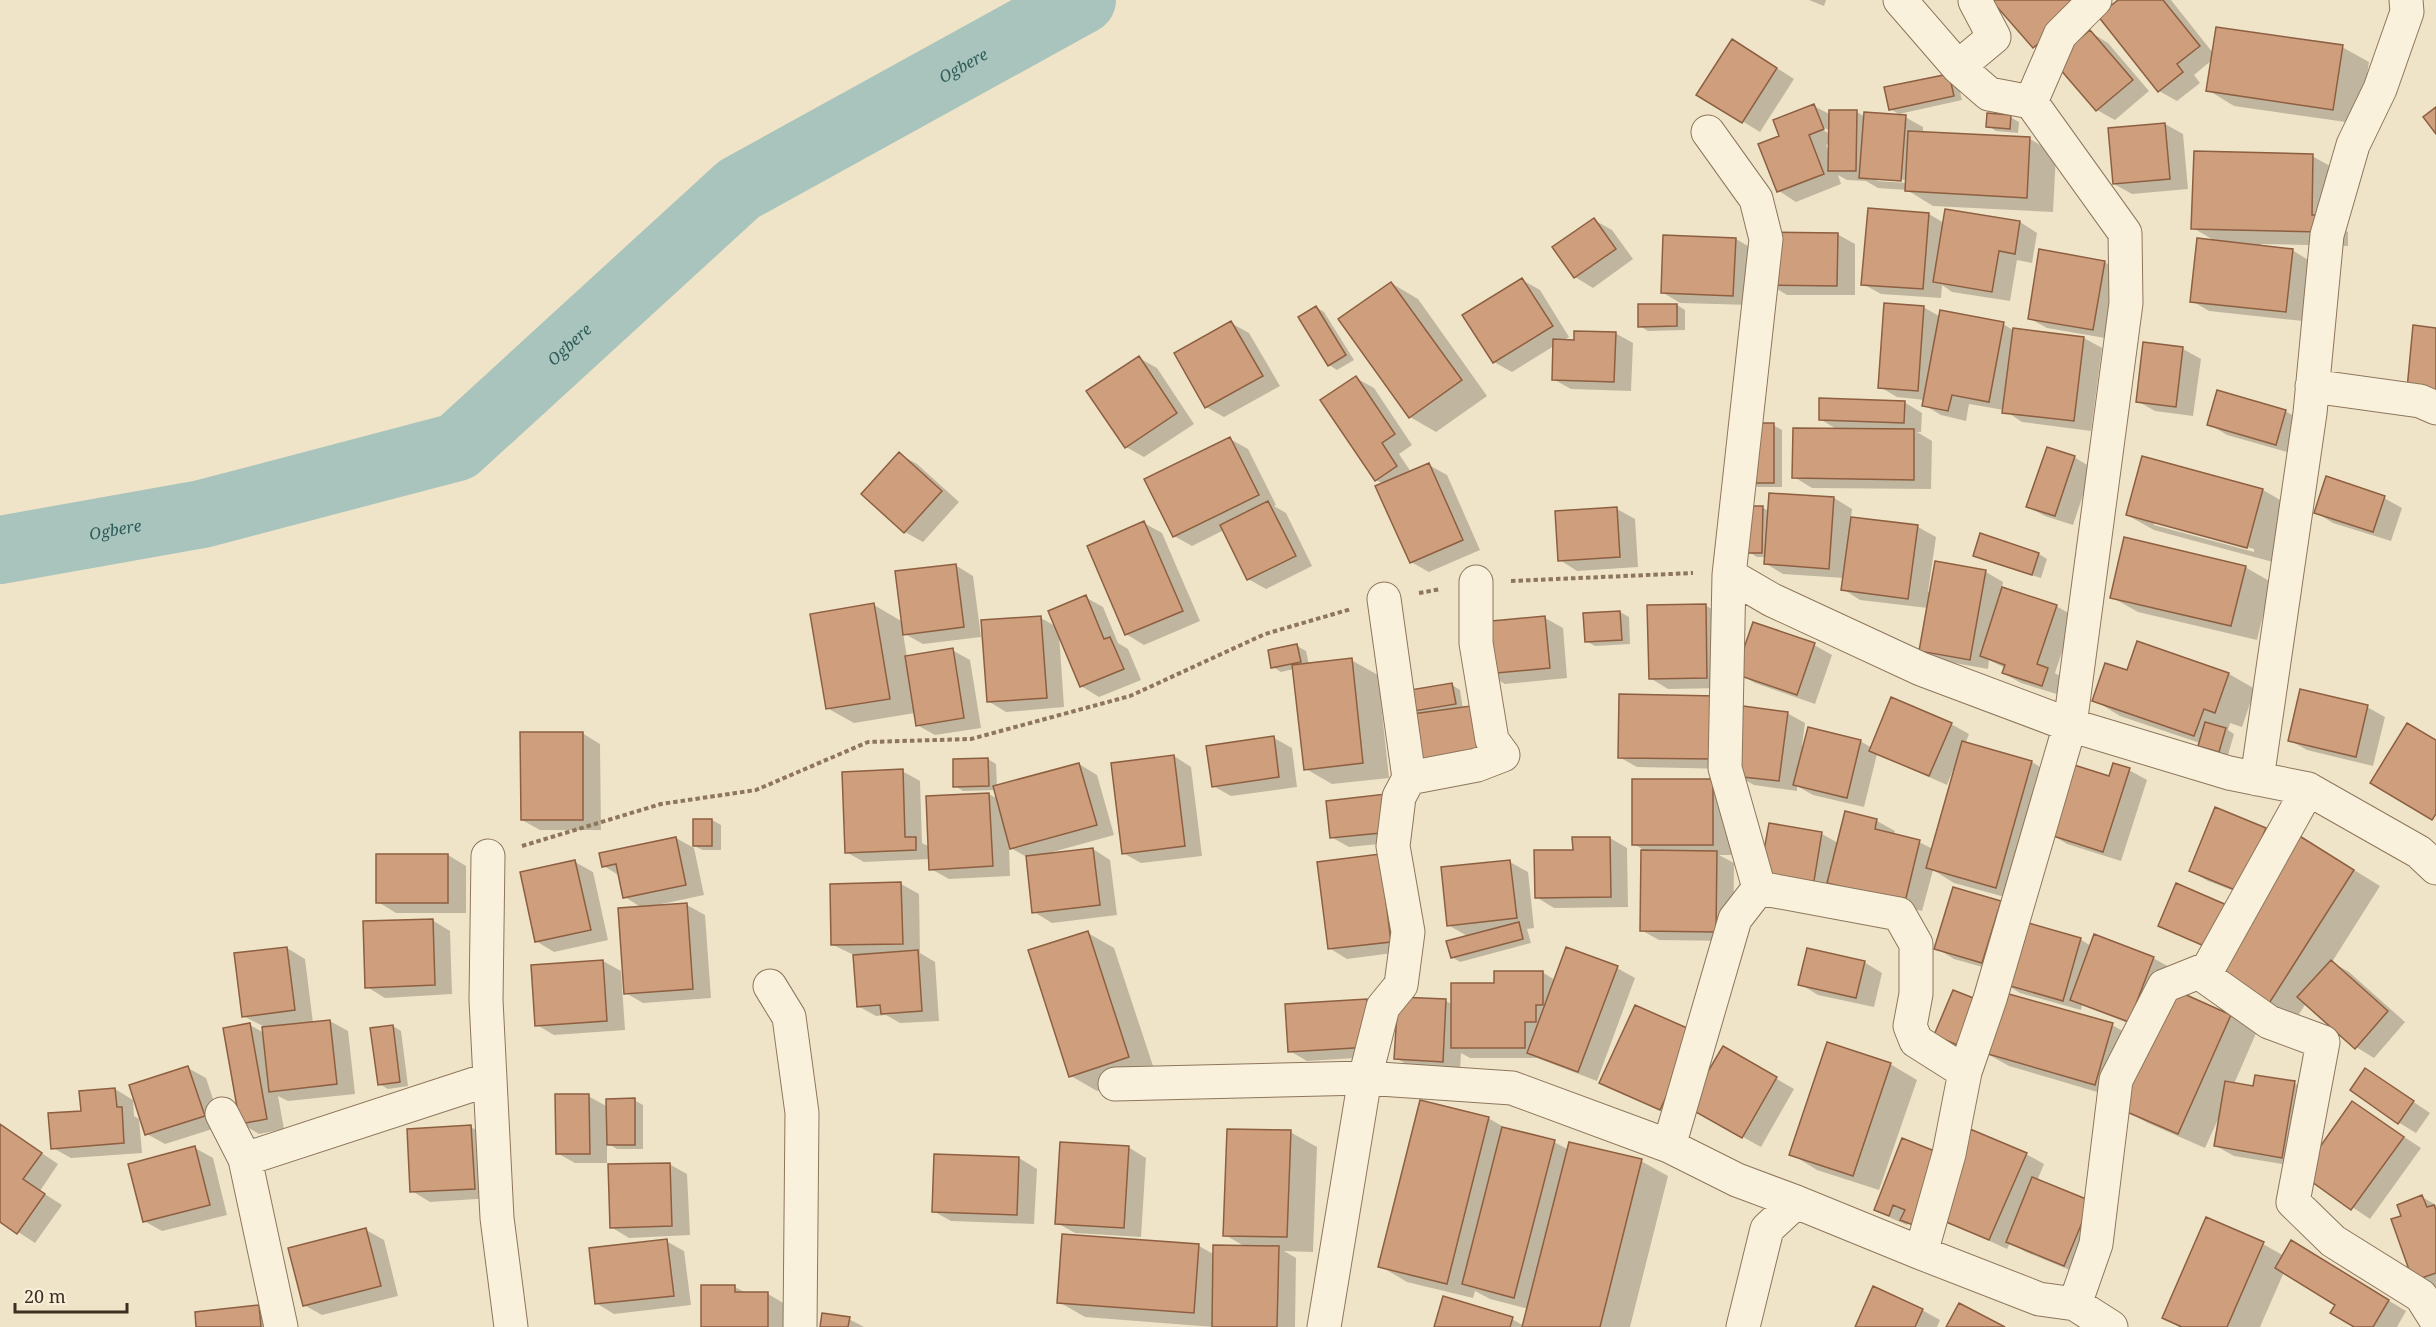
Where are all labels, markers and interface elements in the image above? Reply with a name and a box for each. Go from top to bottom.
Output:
water label: Ogbere [935,43,992,88]
water label: Ogbere [542,318,596,370]
water label: Ogbere [87,514,143,545]
scale bar [15,1276,128,1314]
text: 20 m [24,1284,66,1308]

